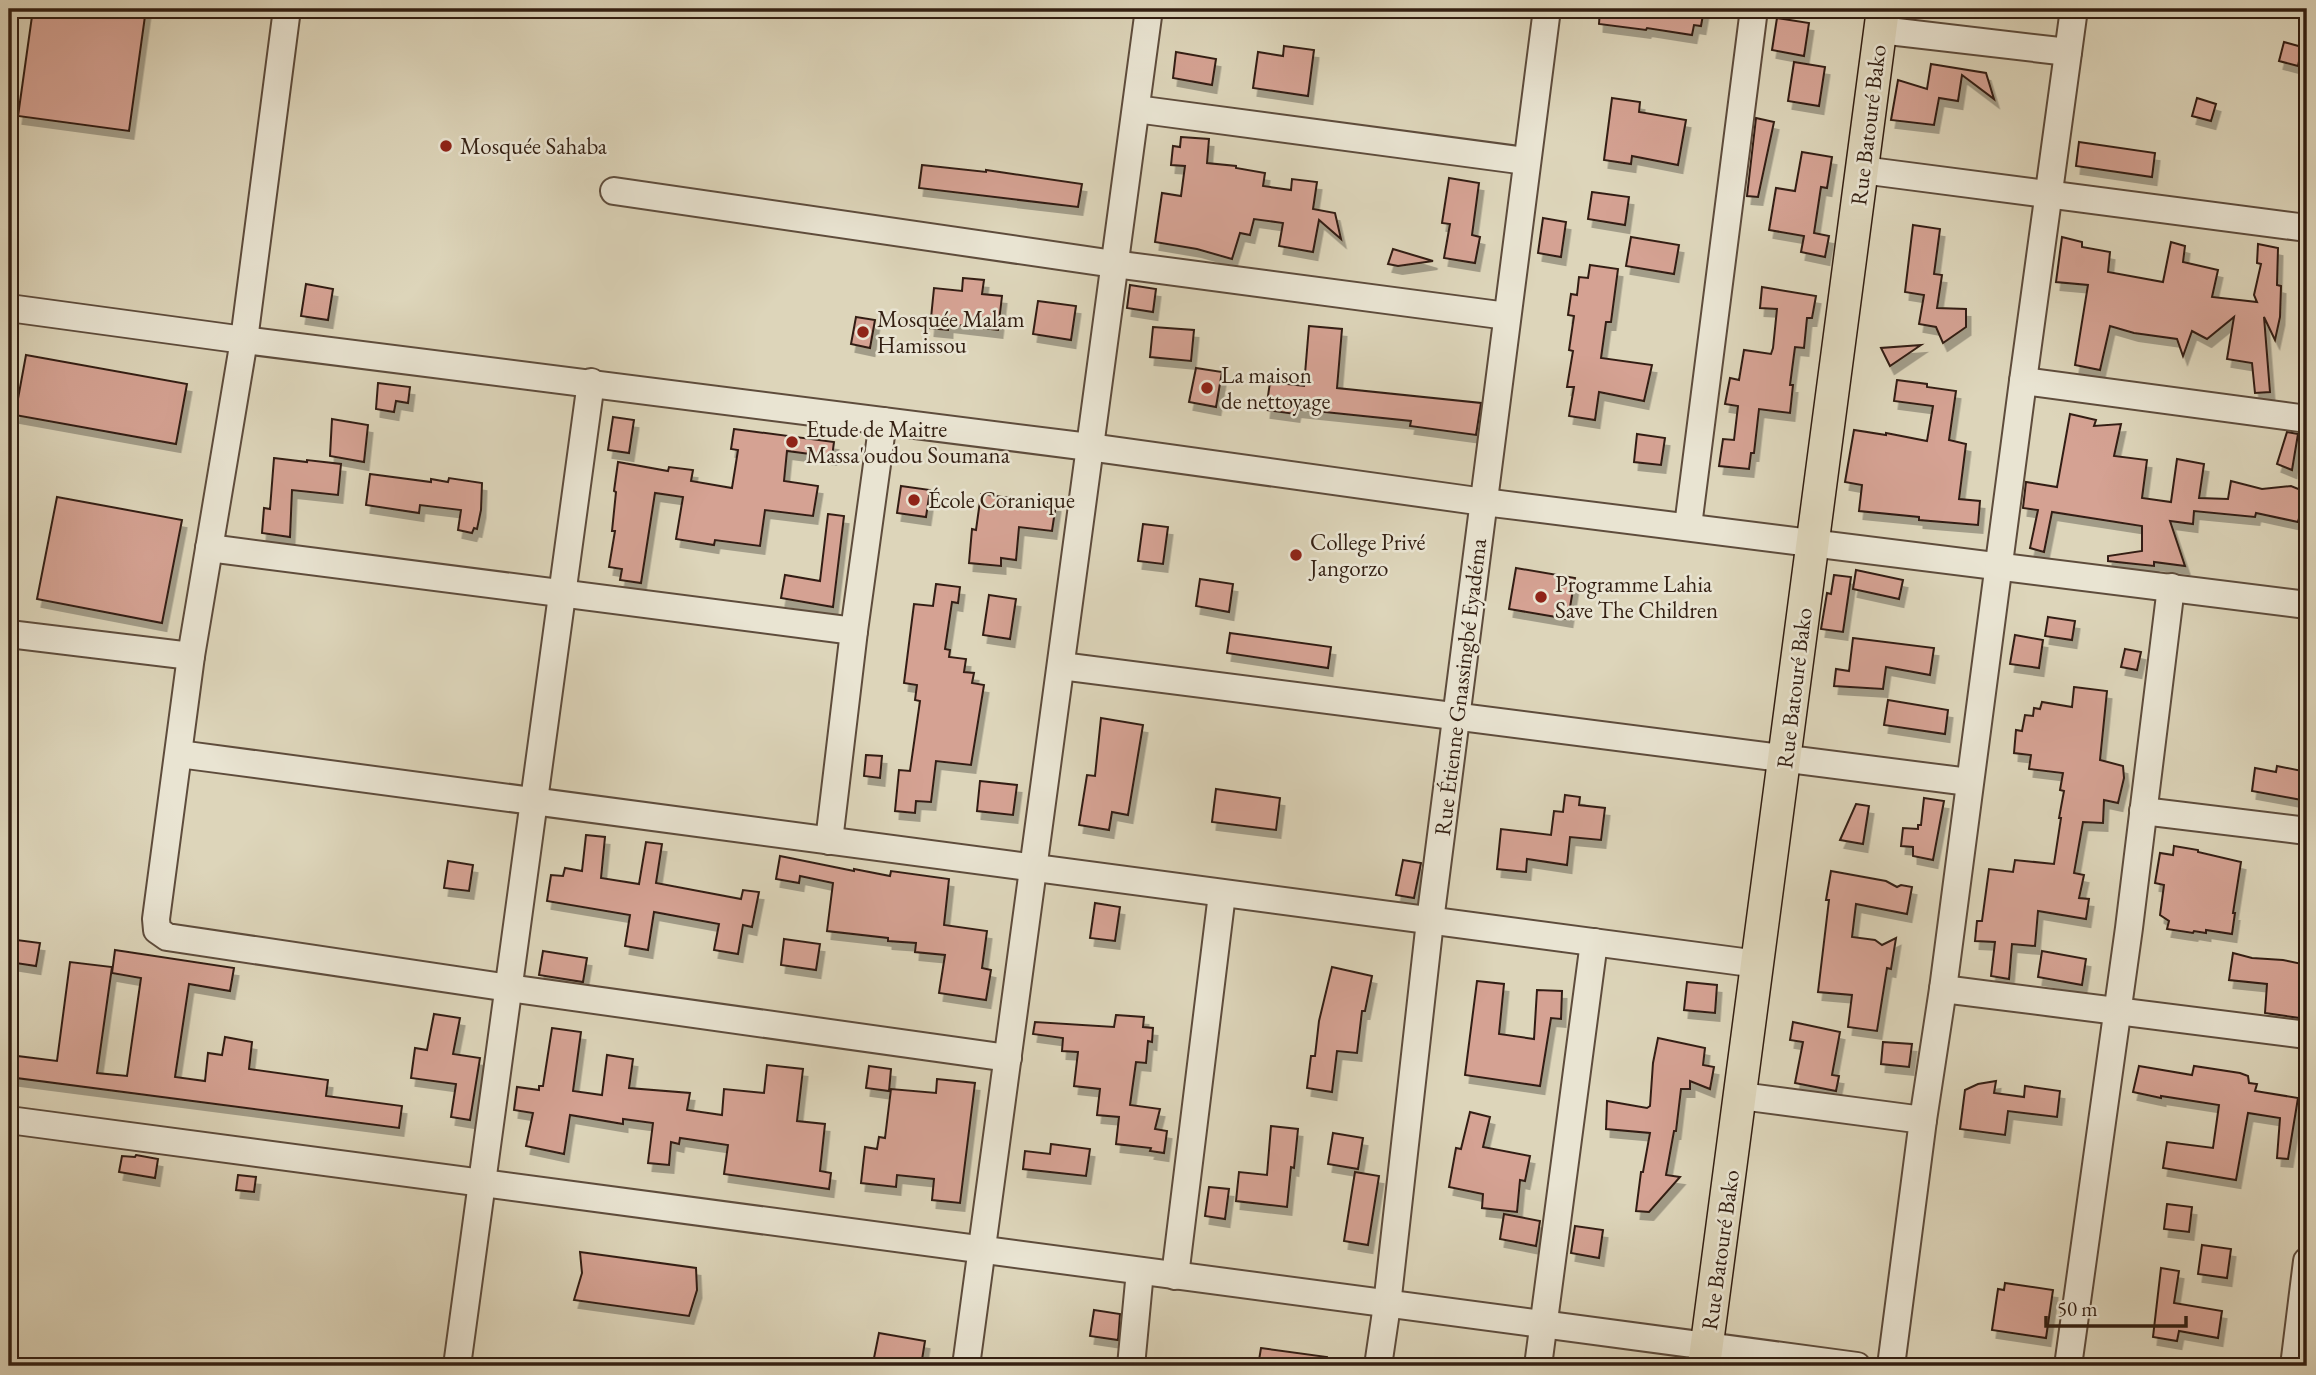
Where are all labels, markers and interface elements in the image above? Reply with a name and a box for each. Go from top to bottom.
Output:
street label: Rue Batouré Bako [1843,43,1893,207]
place label: Mosquée Sahaba [460,131,608,161]
marker: Mosquée Sahaba [438,138,454,154]
place label: Mosquée Malam Hamissou [877,304,1025,360]
marker: Mosquée Malam Hamissou [855,324,871,340]
place label: La maison de nettoyage [1221,360,1330,416]
marker: La maison de nettoyage [1199,380,1215,396]
place label: Etude de Maitre Massa'oudou Soumana [806,414,1011,470]
marker: Etude de Maitre Massa'oudou Soumana [784,434,800,450]
place label: École Coranique [928,485,1075,515]
marker: École Coranique [906,492,922,508]
place label: College Privé Jangorzo [1308,527,1425,583]
street label: Rue Étienne Gnassingbé Eyadéma [1427,536,1493,837]
marker: College Privé Jangorzo [1288,547,1304,563]
place label: Programme Lahia Save The Children [1555,569,1718,625]
marker: Programme Lahia Save The Children [1533,589,1549,605]
street label: Rue Batouré Bako [1769,606,1819,770]
street label: Rue Batouré Bako [1694,1168,1746,1332]
scale bar [2046,1284,2186,1328]
text: 50 m [2057,1295,2098,1322]

